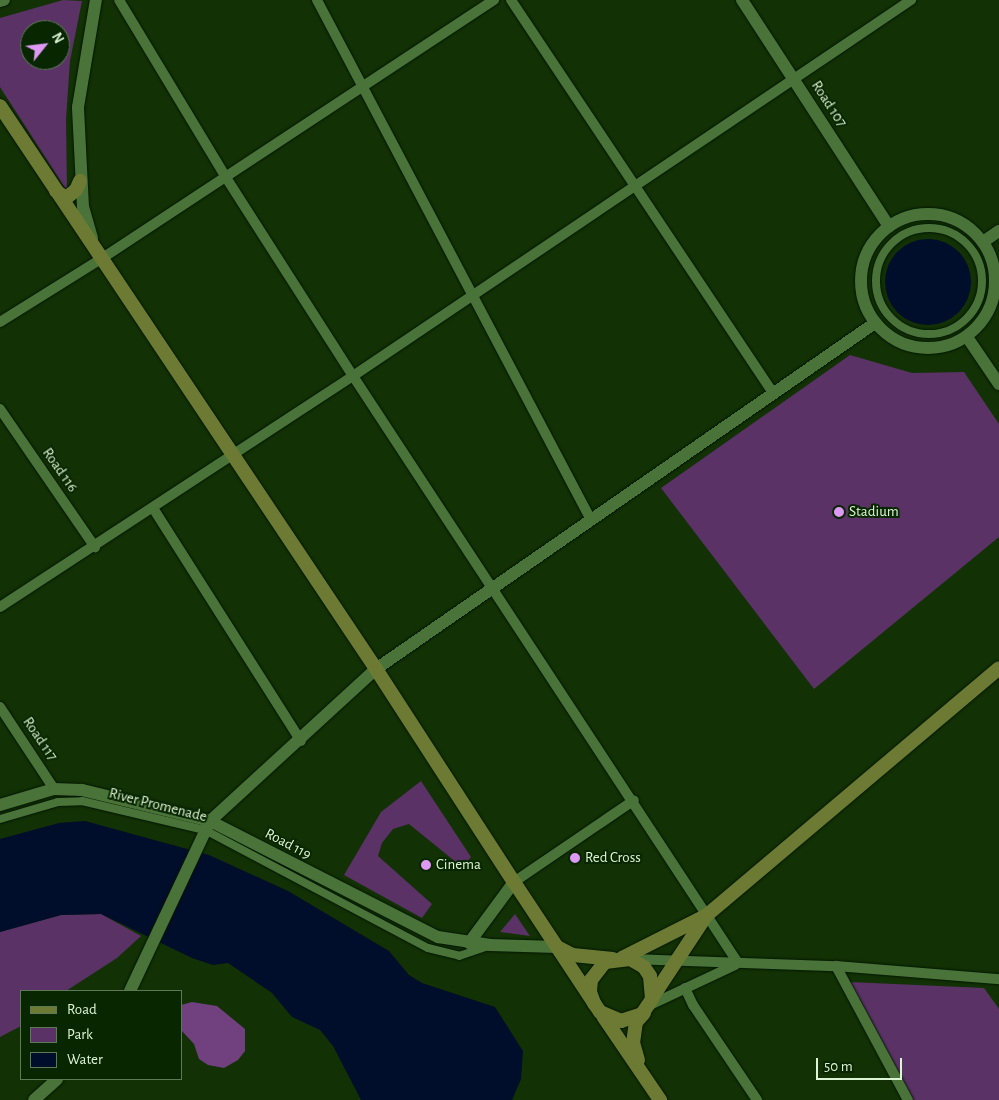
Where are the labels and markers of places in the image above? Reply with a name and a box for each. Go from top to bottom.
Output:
place label: Stadium [849,503,899,521]
marker: Stadium [833,506,845,518]
place label: Red Cross [585,849,641,867]
marker: Red Cross [569,852,581,864]
place label: Cinema [436,856,481,874]
marker: Cinema [420,859,432,871]

